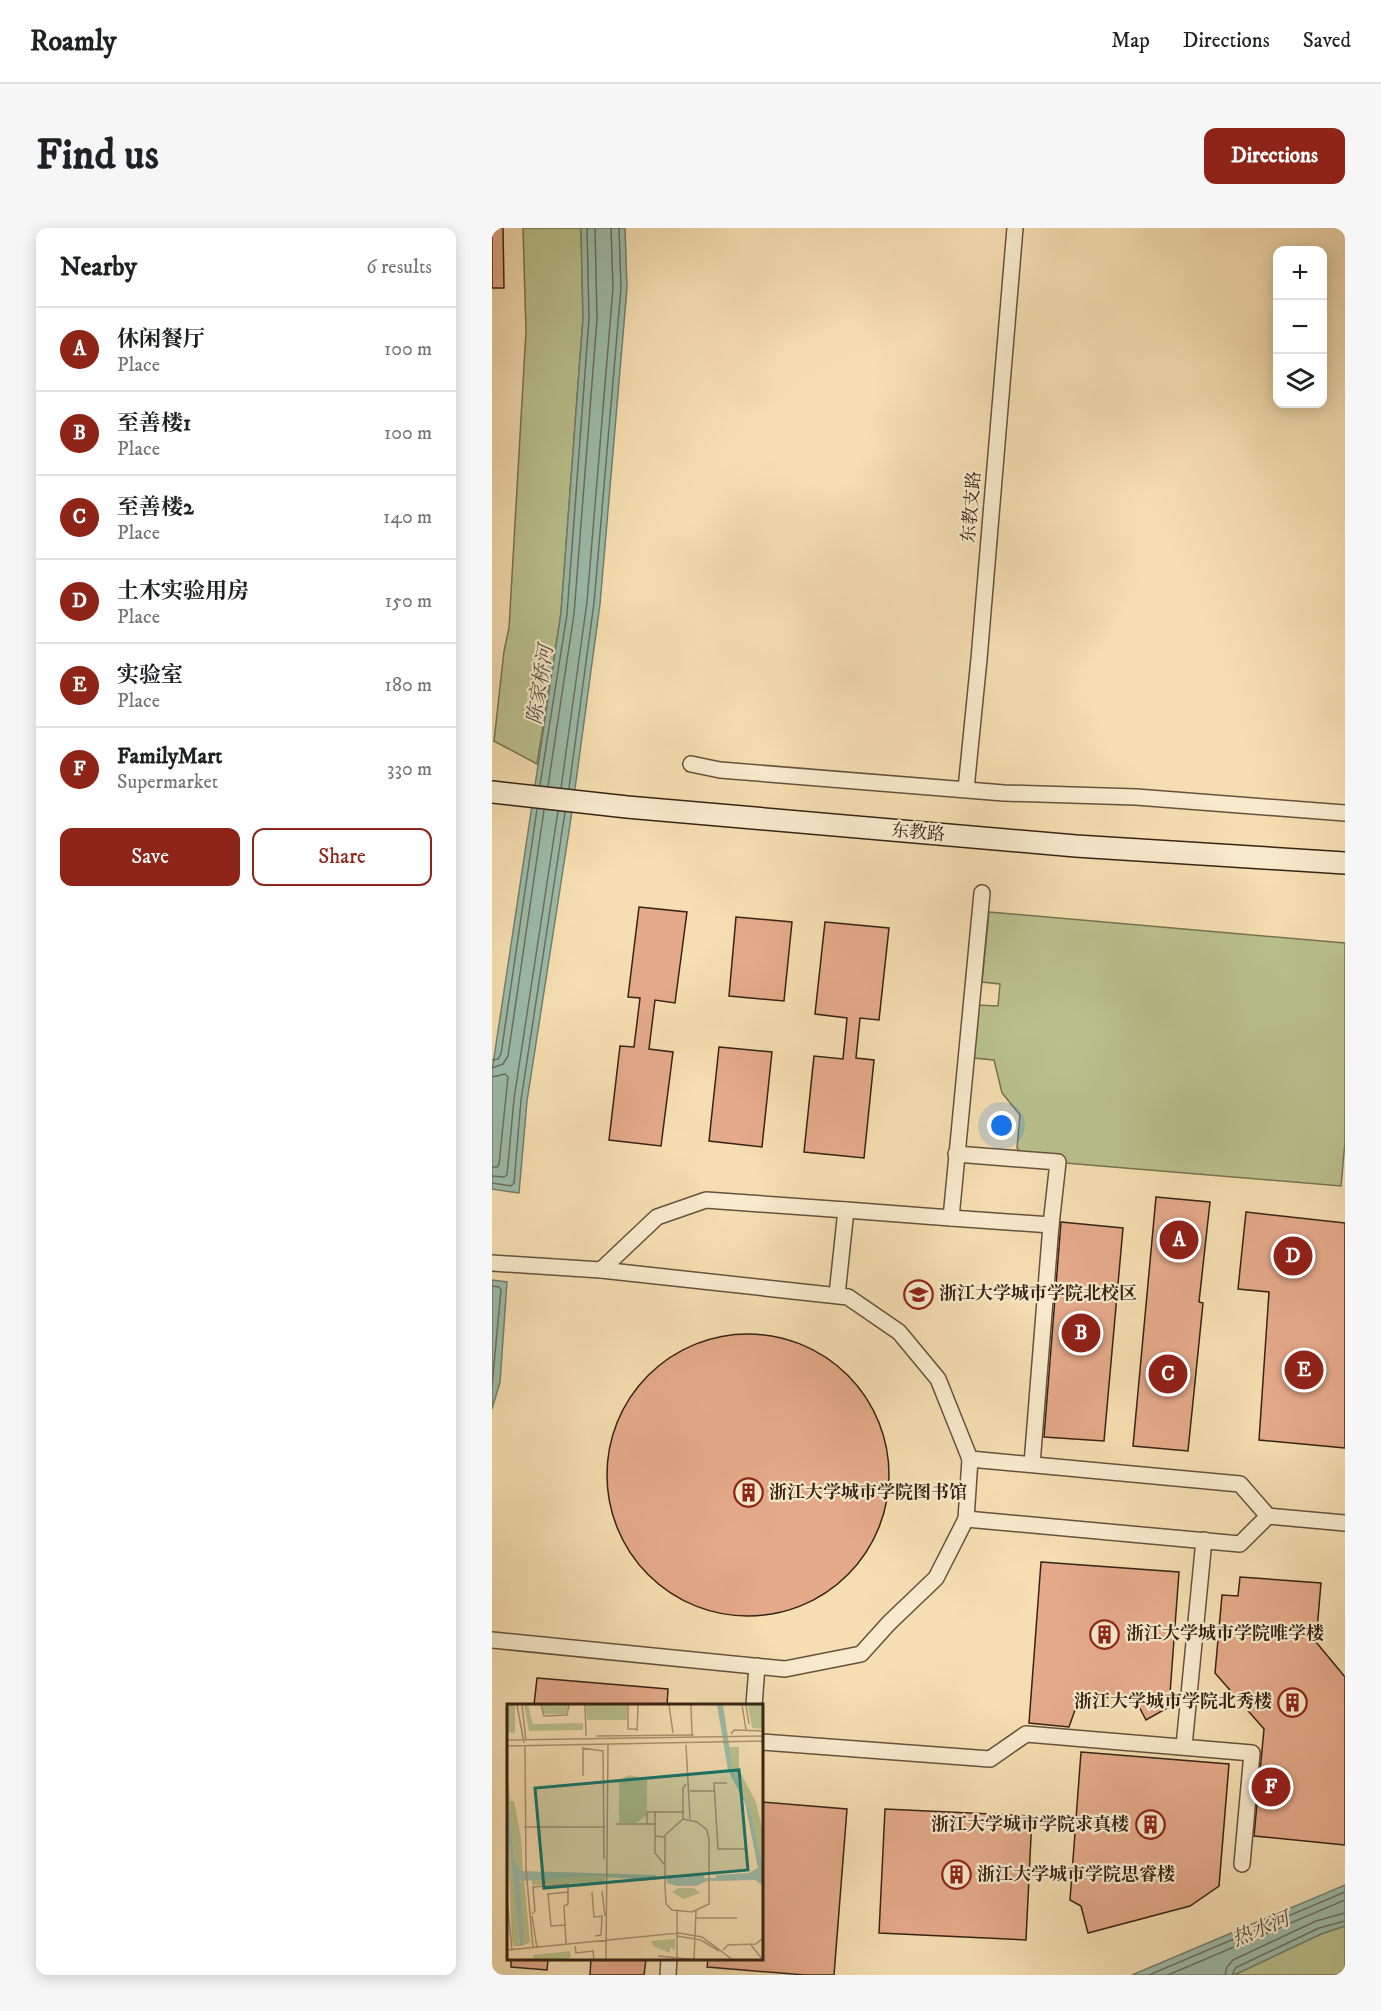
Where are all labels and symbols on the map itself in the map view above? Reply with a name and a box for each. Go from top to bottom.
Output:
street label: 东教支路 [958,470,986,544]
water label: 陈家桥河 [522,641,560,726]
street label: 东教路 [890,820,946,846]
your location [987,1111,1016,1140]
pin: A [1160,1218,1198,1262]
pin: D [1274,1234,1312,1278]
school or university icon: 浙江大学城市学院北校区 [902,1278,934,1310]
place label: 浙江大学城市学院北校区 [939,1283,1137,1305]
pin: B [1062,1310,1100,1356]
pin: E [1284,1348,1324,1392]
pin: C [1148,1352,1188,1396]
building icon: 浙江大学城市学院图书馆 [732,1477,764,1509]
place label: 浙江大学城市学院图书馆 [769,1482,967,1504]
building icon: 浙江大学城市学院唯学楼 [1089,1618,1121,1650]
place label: 浙江大学城市学院唯学楼 [1126,1623,1324,1645]
building icon: 浙江大学城市学院北秀楼 [1277,1686,1309,1718]
place label: 浙江大学城市学院北秀楼 [1074,1691,1272,1713]
inset map [507,1704,764,1960]
pin: F [1252,1764,1290,1810]
building icon: 浙江大学城市学院求真楼 [1134,1809,1166,1841]
place label: 浙江大学城市学院求真楼 [931,1814,1129,1836]
building icon: 浙江大学城市学院思睿楼 [940,1859,972,1891]
place label: 浙江大学城市学院思睿楼 [977,1864,1175,1886]
water label: 热水河 [1229,1906,1296,1953]

